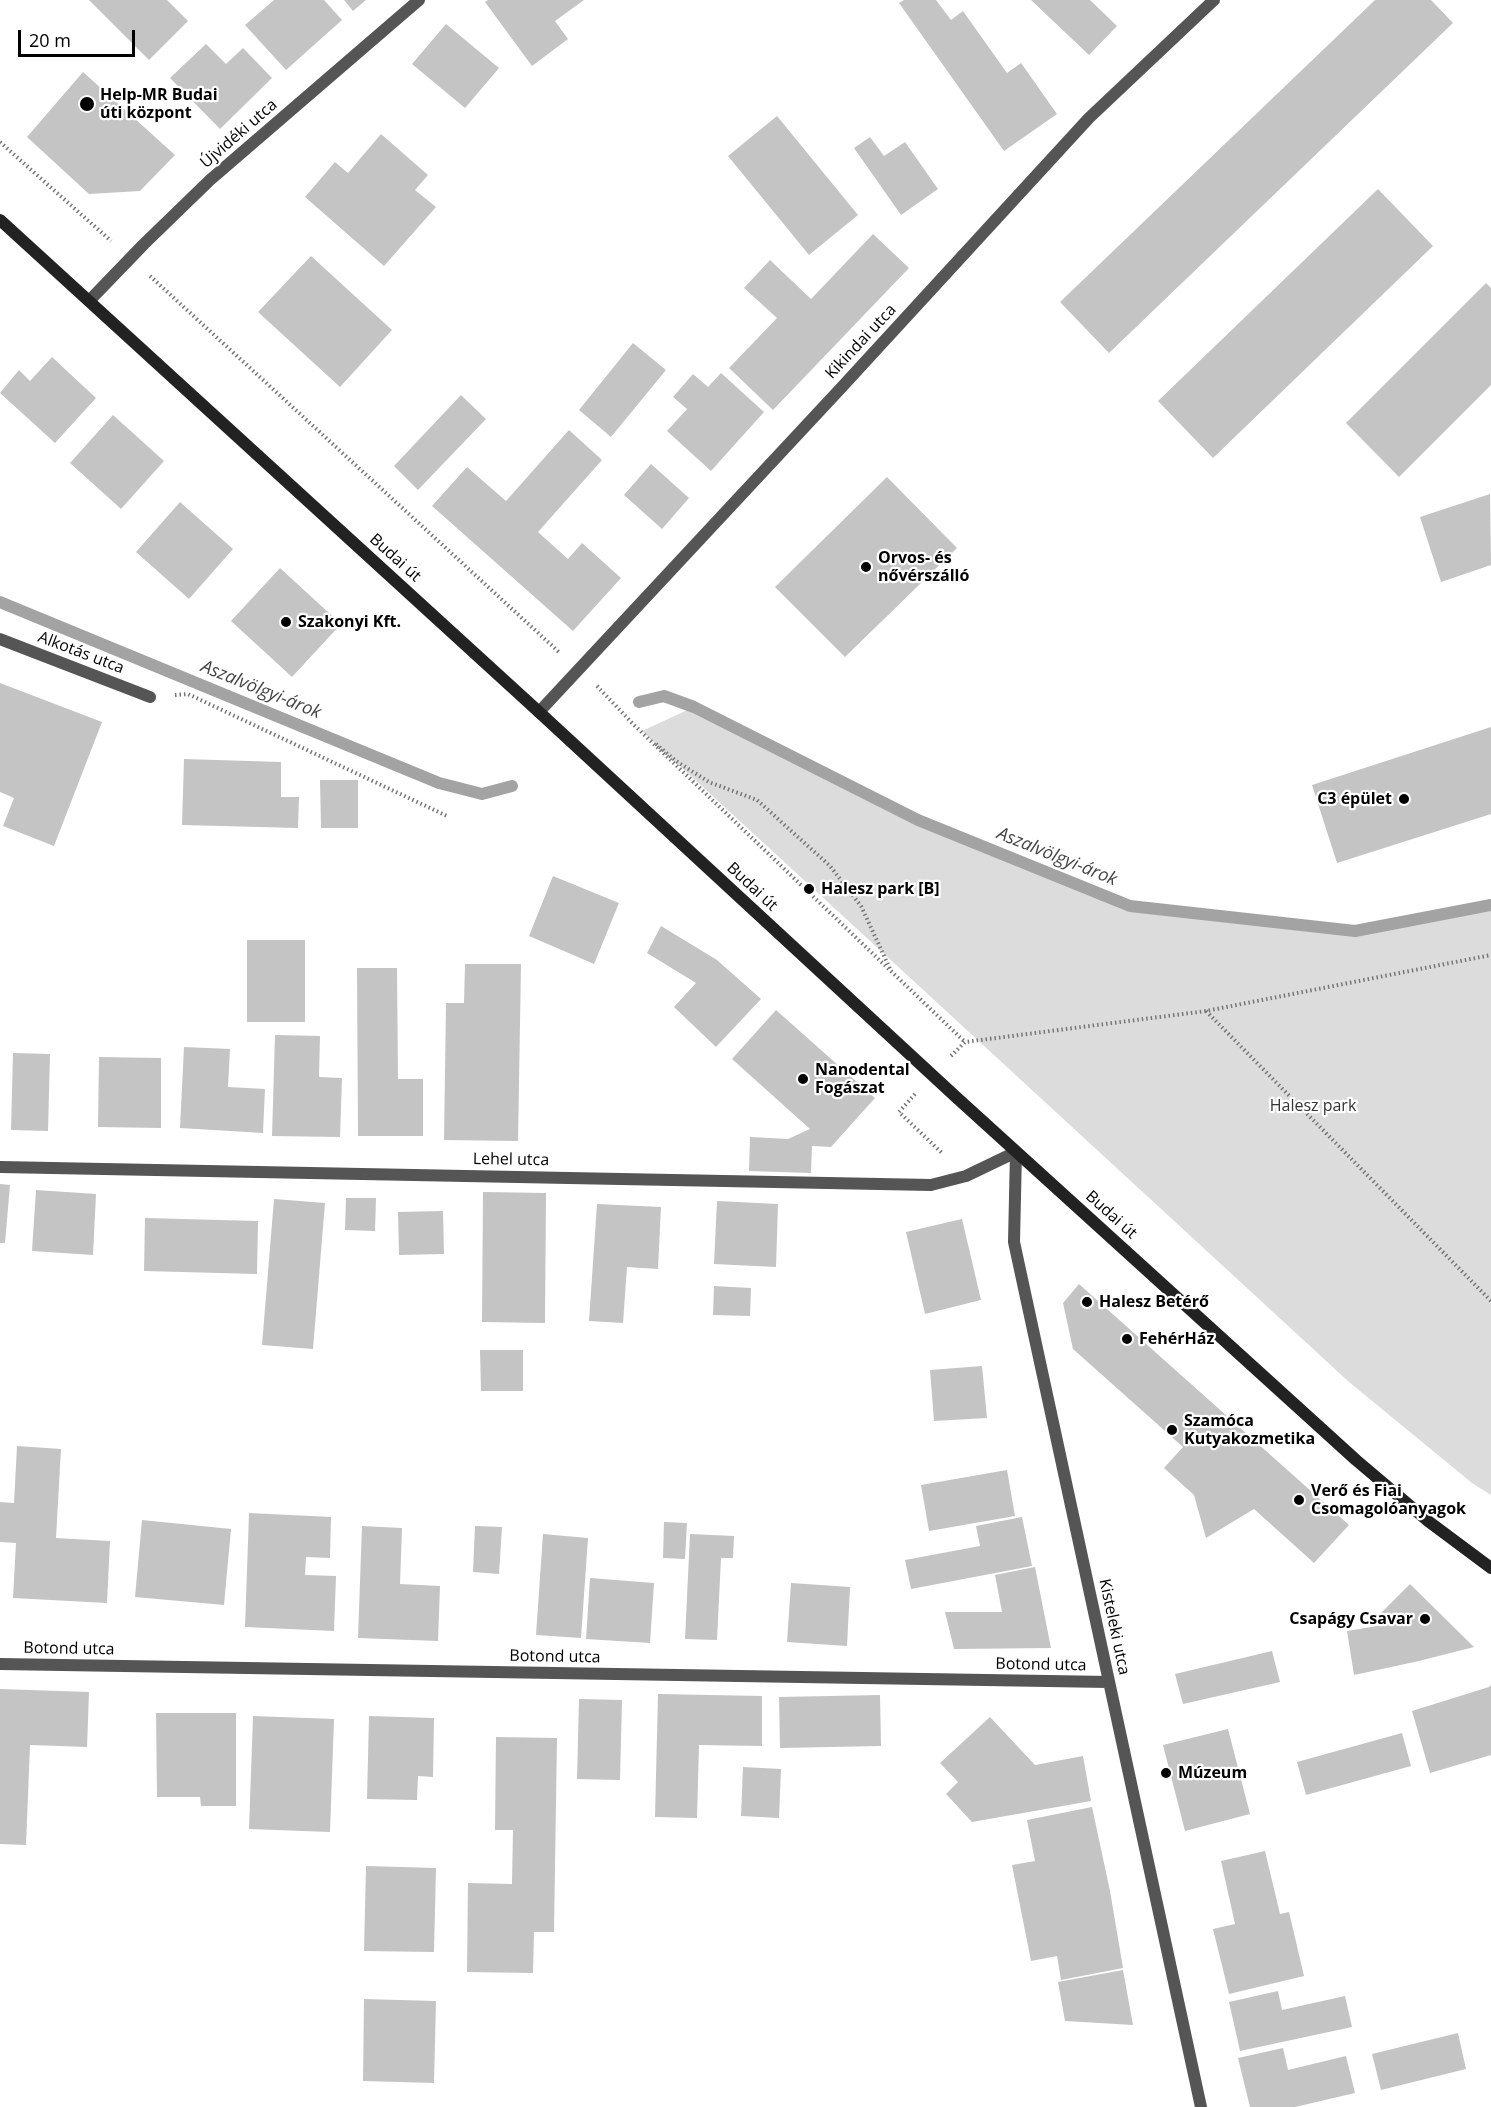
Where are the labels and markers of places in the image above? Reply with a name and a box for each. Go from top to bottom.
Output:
place label: Help-MR Budai úti központ [100,85,218,123]
marker: Help-MR Budai úti központ [78,95,96,113]
place label: Orvos- és nővérszálló [878,548,969,586]
marker: Orvos- és nővérszálló [859,560,873,574]
place label: Szakonyi Kft. [298,612,401,632]
marker: Szakonyi Kft. [279,615,293,629]
place label: C3 épület [1317,789,1392,809]
marker: C3 épület [1397,792,1411,806]
place label: Halesz park [B] [821,879,940,899]
marker: Halesz park [B] [802,882,816,896]
place label: Nanodental Fogászat [815,1060,910,1098]
marker: Nanodental Fogászat [796,1072,810,1086]
place label: Halesz Betérő [1099,1292,1209,1312]
marker: Halesz Betérő [1080,1295,1094,1309]
place label: FehérHáz [1139,1329,1214,1349]
marker: FehérHáz [1120,1332,1134,1346]
place label: Szamóca Kutyakozmetika [1184,1411,1315,1449]
marker: Szamóca Kutyakozmetika [1165,1423,1179,1437]
place label: Verő és Fiai Csomagolóanyagok [1311,1481,1466,1519]
marker: Verő és Fiai Csomagolóanyagok [1292,1493,1306,1507]
place label: Csapágy Csavar [1289,1609,1413,1629]
marker: Csapágy Csavar [1418,1612,1432,1626]
place label: Múzeum [1178,1763,1247,1783]
marker: Múzeum [1159,1766,1173,1780]

